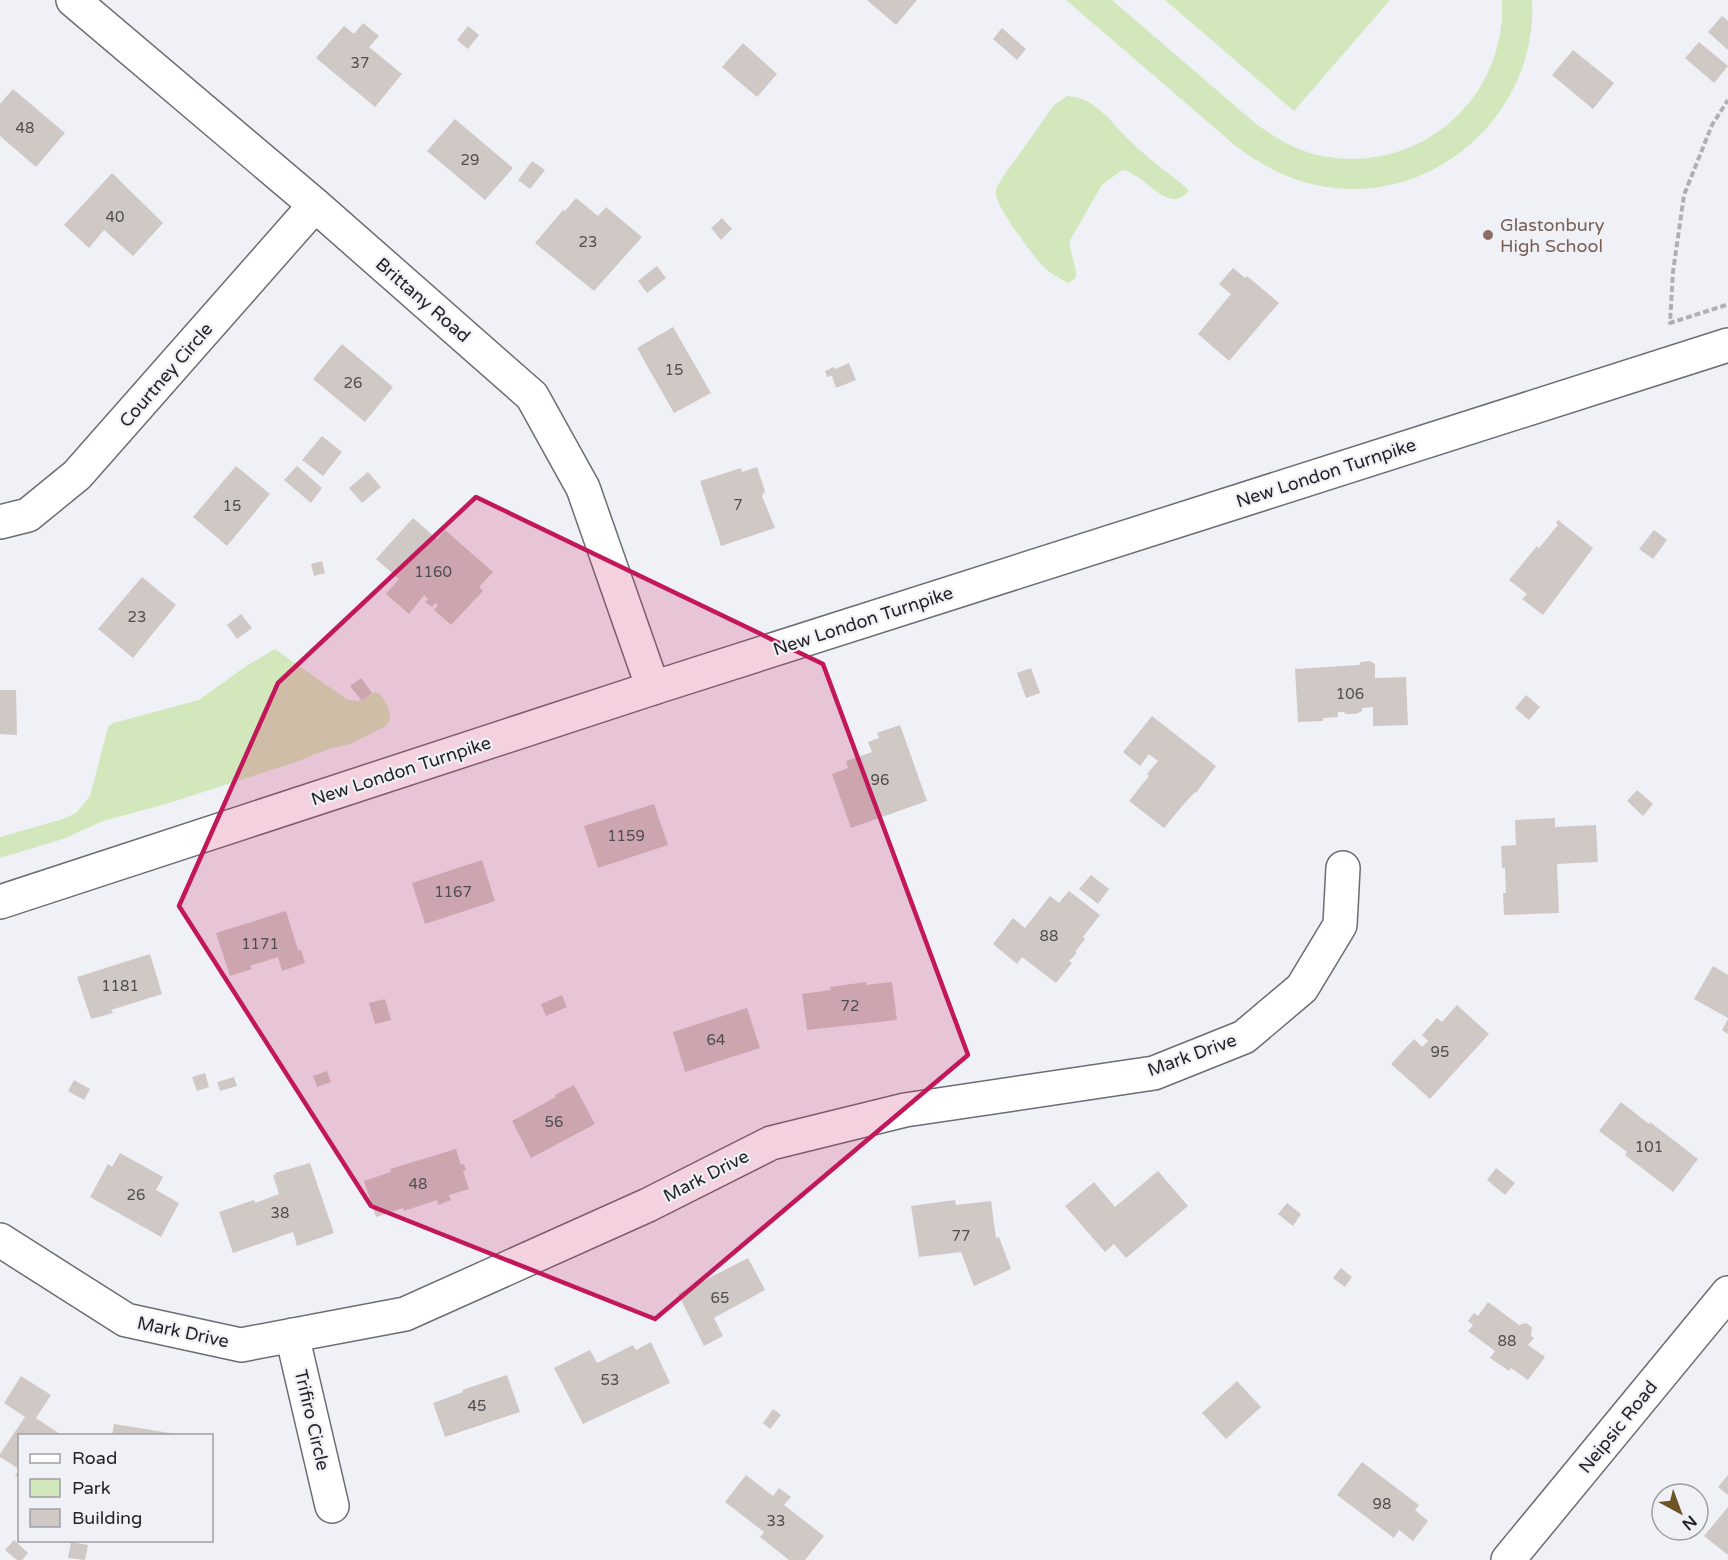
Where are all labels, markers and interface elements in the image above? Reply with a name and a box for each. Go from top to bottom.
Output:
house number: 37 [351,54,369,72]
house number: 48 [16,119,34,137]
house number: 29 [461,151,479,169]
house number: 40 [106,208,124,226]
place label: Glastonbury High School [1500,214,1605,257]
marker: Glastonbury High School [1481,228,1495,242]
house number: 23 [579,233,597,251]
street label: Brittany Road [371,253,475,347]
street label: Courtney Circle [115,318,217,432]
house number: 15 [665,361,683,379]
house number: 26 [344,374,362,392]
street label: New London Turnpike [1233,434,1419,512]
house number: 7 [733,496,743,514]
house number: 15 [223,497,241,515]
house number: 1160 [414,563,452,581]
street label: New London Turnpike [770,582,956,660]
house number: 23 [128,608,146,626]
house number: 106 [1336,685,1364,703]
street label: New London Turnpike [308,732,494,810]
house number: 96 [871,771,889,789]
house number: 1159 [607,827,645,845]
house number: 1167 [434,883,472,901]
house number: 88 [1040,927,1058,945]
house number: 1171 [241,935,279,953]
house number: 1181 [101,977,139,995]
house number: 72 [841,997,859,1015]
street label: Mark Drive [1144,1029,1240,1081]
house number: 64 [707,1031,725,1049]
house number: 95 [1431,1043,1449,1061]
house number: 56 [545,1113,563,1131]
house number: 101 [1635,1138,1663,1156]
street label: Mark Drive [659,1145,753,1207]
house number: 48 [409,1175,427,1193]
house number: 26 [127,1186,145,1204]
house number: 38 [271,1204,289,1222]
house number: 77 [952,1227,970,1245]
house number: 65 [711,1289,729,1307]
street label: Mark Drive [135,1312,231,1352]
house number: 88 [1498,1332,1516,1350]
street label: Trifiro Circle [290,1367,334,1473]
house number: 53 [601,1371,619,1389]
street label: Neipsic Road [1574,1376,1662,1478]
house number: 45 [468,1397,486,1415]
legend [18,1434,213,1542]
text: Road [72,1447,117,1469]
text: Park [72,1477,111,1499]
north arrow [1650,1482,1710,1542]
house number: 98 [1373,1495,1391,1513]
text: Building [72,1507,142,1529]
text: N [1678,1511,1701,1534]
house number: 33 [767,1512,785,1530]

